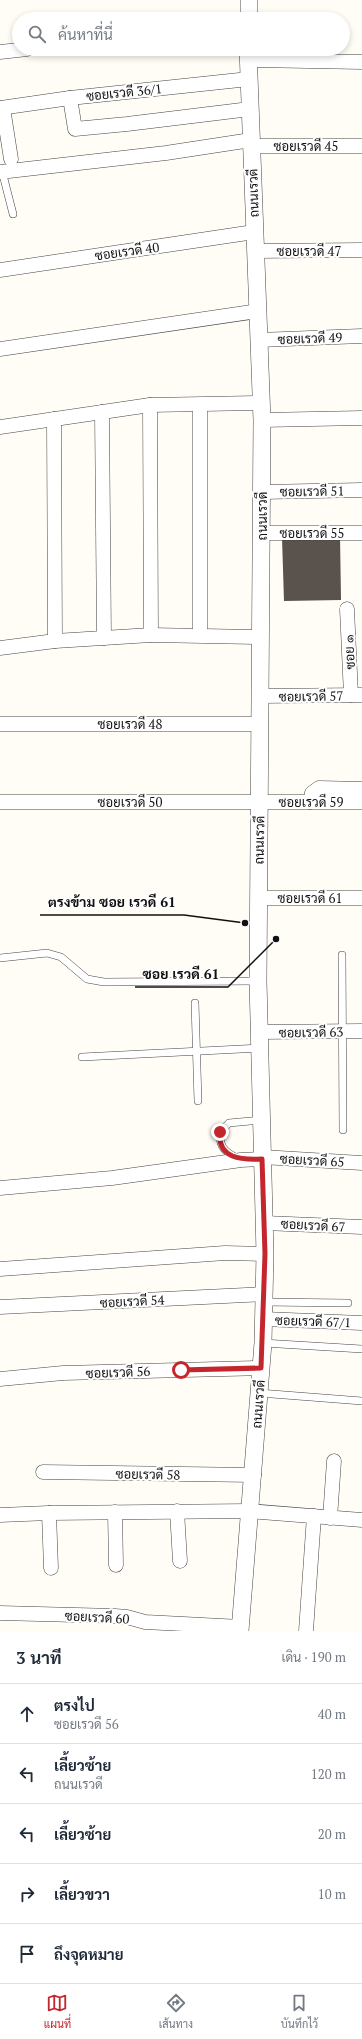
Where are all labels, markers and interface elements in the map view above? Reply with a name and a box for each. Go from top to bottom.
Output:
search box [12,12,350,56]
icon: search [26,23,48,45]
text: ค้นหาที่นี่ [58,24,113,44]
street label: ซอยเรวดี 36/1 [85,79,163,105]
street label: ซอยเรวดี 45 [274,137,338,155]
street label: ถนนเรวดี [243,168,263,218]
street label: ซอยเรวดี 40 [94,238,160,264]
street label: ซอยเรวดี 47 [277,242,341,260]
street label: ซอยเรวดี 49 [277,328,343,348]
street label: ซอยเรวดี 51 [279,481,345,501]
street label: ถนนเรวดี [253,492,271,540]
street label: ซอยเรวดี 55 [280,524,344,542]
street label: ซอย ๑ [339,634,359,670]
street label: ซอยเรวดี 57 [278,686,344,706]
street label: ซอยเรวดี 48 [98,715,162,733]
street label: ซอยเรวดี 50 [98,793,162,811]
street label: ซอยเรวดี 59 [279,793,343,811]
street label: ถนนเรวดี [250,815,268,865]
callout: ตรงข้าม ซอย เรวดี 61 [40,889,184,915]
street label: ซอยเรวดี 61 [278,889,342,907]
text: ตรงข้าม ซอย เรวดี 61 [48,892,176,911]
callout: ซอย เรวดี 61 [135,961,228,987]
text: ซอย เรวดี 61 [143,964,219,983]
street label: ซอยเรวดี 63 [278,1022,344,1042]
route end [211,1123,229,1141]
street label: ซอยเรวดี 65 [279,1149,345,1171]
street label: ซอยเรวดี 67 [280,1214,346,1236]
street label: ซอยเรวดี 54 [99,1290,165,1312]
street label: ซอยเรวดี 67/1 [275,1311,351,1331]
route start [172,1361,190,1379]
street label: ซอยเรวดี 56 [85,1362,151,1382]
street label: ถนนเรวดี [247,1379,269,1429]
street label: ซอยเรวดี 58 [115,1464,181,1484]
street label: ซอยเรวดี 60 [64,1606,130,1628]
text: 3 นาที [16,1646,61,1669]
text: เดิน · 190 m [281,1648,346,1666]
text: ตรงไป [54,1695,95,1715]
icon: ahead [16,1703,38,1725]
text: 40 m [318,1705,346,1723]
text: ซอยเรวดี 56 [54,1715,119,1733]
text: เลี้ยวซ้าย [54,1755,111,1775]
icon: left [16,1763,38,1785]
text: 120 m [311,1765,346,1783]
text: ถนนเรวดี [54,1775,103,1793]
icon: left [16,1823,38,1845]
text: เลี้ยวซ้าย [54,1824,111,1844]
text: 20 m [318,1825,346,1843]
icon: right [16,1883,38,1905]
text: เลี้ยวขวา [54,1884,110,1904]
text: 10 m [318,1885,346,1903]
icon: arrive [16,1943,38,1965]
text: ถึงจุดหมาย [54,1944,124,1964]
tab: แผนที่ [44,1992,71,2031]
tab: เส้นทาง [159,1992,193,2031]
tab: บันทึกไว้ [281,1992,318,2031]

